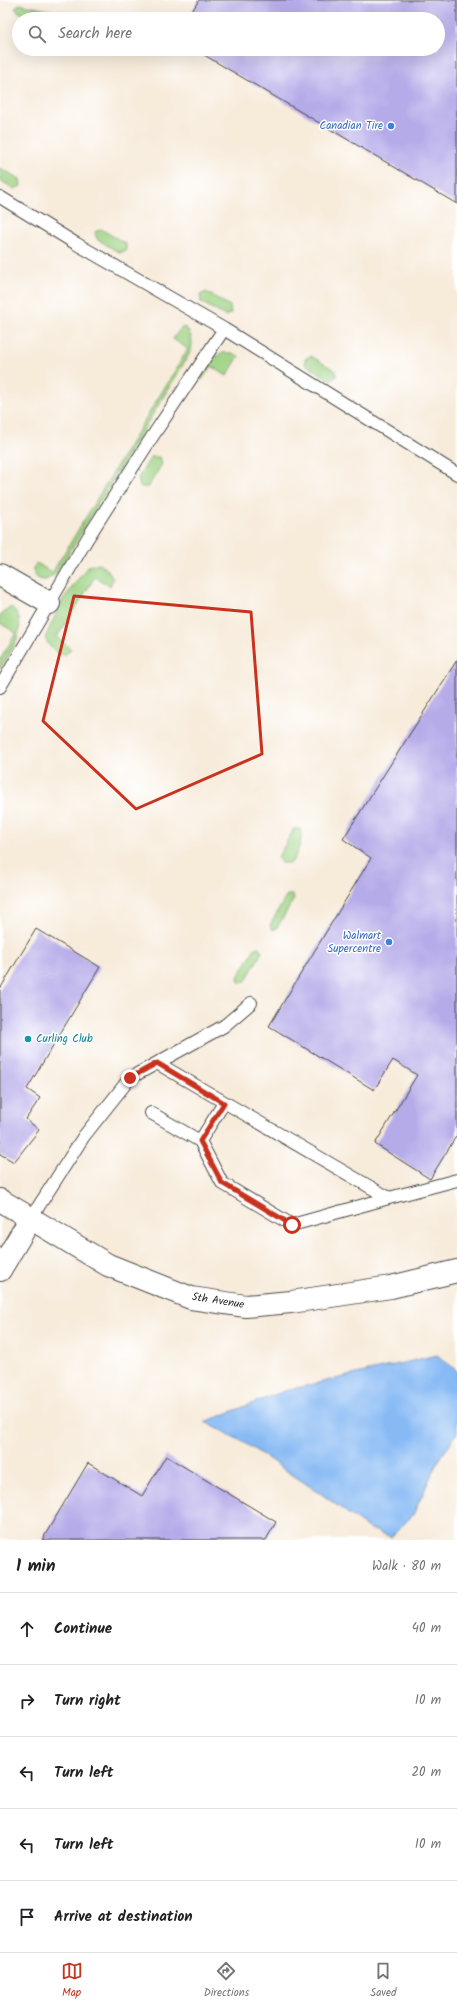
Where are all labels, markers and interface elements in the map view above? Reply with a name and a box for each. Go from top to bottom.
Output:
search box [12,12,445,56]
text: Search here [58,22,132,46]
icon: search [26,23,48,45]
place label: Canadian Tire [320,117,383,135]
marker: Canadian Tire [386,121,396,131]
place label: Walmart Supercentre [327,927,382,958]
marker: Walmart Supercentre [384,937,394,947]
place label: Curling Club [36,1030,93,1048]
marker: Curling Club [23,1034,33,1044]
route end [121,1069,139,1087]
route start [283,1216,301,1234]
street label: 5th Avenue [190,1288,246,1314]
text: 1 min [16,1553,55,1580]
text: Walk · 80 m [372,1556,441,1577]
text: Continue [54,1617,112,1641]
icon: ahead [16,1618,38,1640]
text: 40 m [412,1618,441,1639]
text: Turn right [54,1689,121,1713]
icon: right [16,1690,38,1712]
text: 10 m [415,1690,441,1711]
text: Turn left [54,1761,114,1785]
icon: left [16,1762,38,1784]
text: 20 m [411,1762,441,1783]
text: Turn left [54,1833,114,1857]
icon: left [16,1834,38,1856]
text: 10 m [415,1834,441,1855]
text: Arrive at destination [54,1905,193,1929]
icon: arrive [16,1906,38,1928]
tab: Map [61,1960,83,2002]
tab: Directions [204,1960,249,2002]
tab: Saved [370,1960,396,2002]

